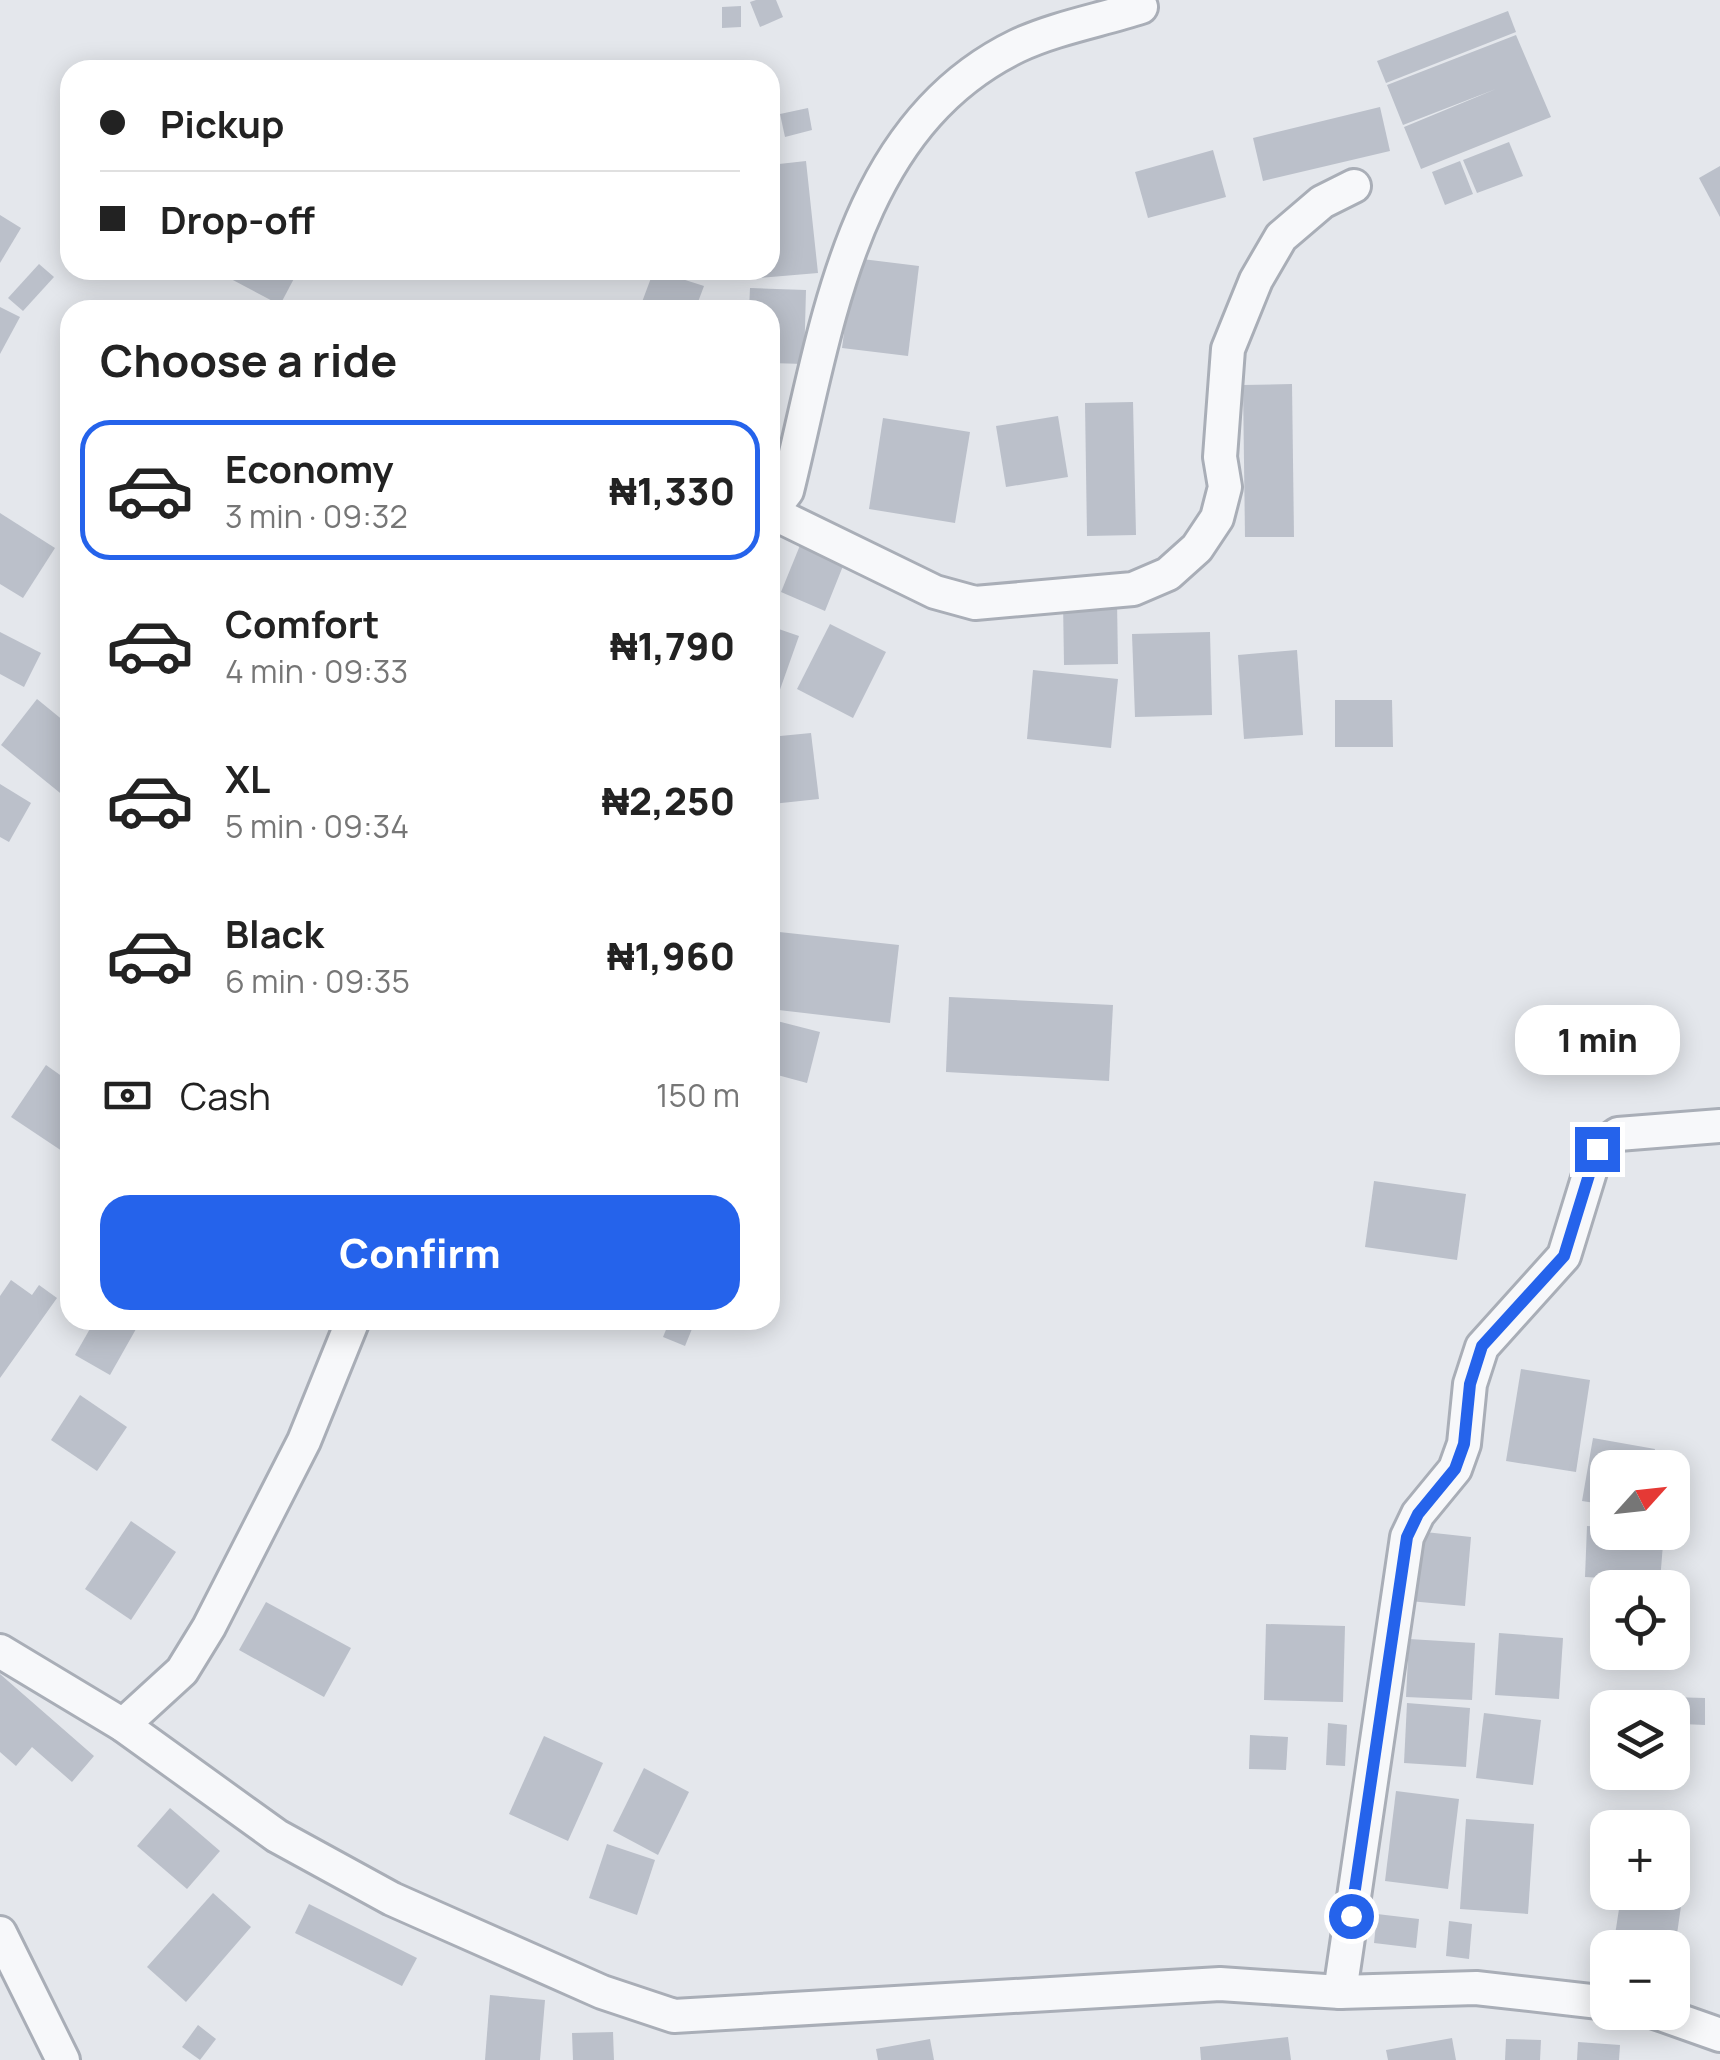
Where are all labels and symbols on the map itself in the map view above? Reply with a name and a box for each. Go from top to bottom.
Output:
callout: 1 min [1514,1004,1680,1074]
route end [1575,1127,1620,1172]
north arrow [1590,1450,1690,1550]
route start [1329,1894,1374,1939]

